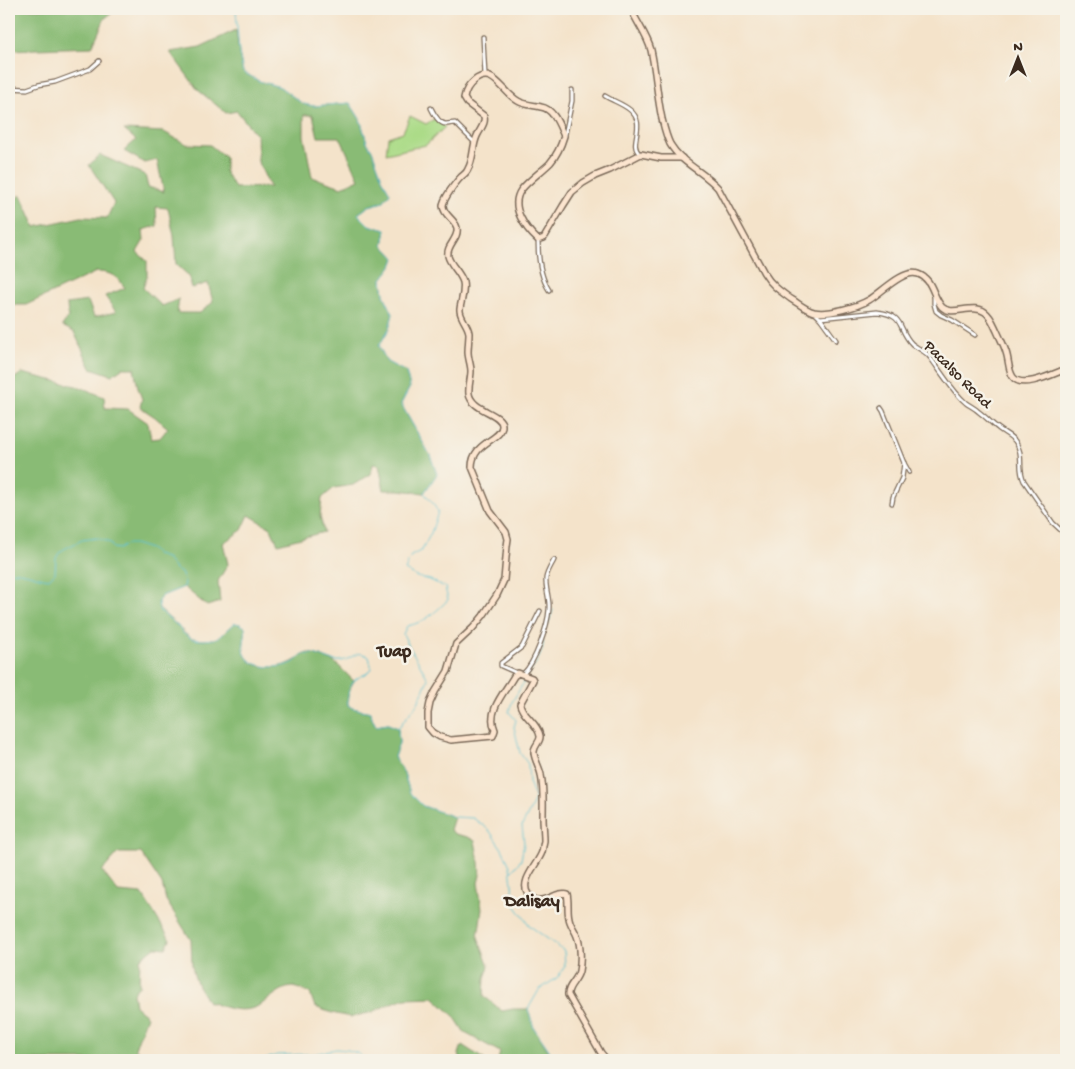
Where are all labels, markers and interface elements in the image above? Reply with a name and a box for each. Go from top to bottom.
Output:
north arrow [992,32,1042,82]
text: N [1013,39,1023,56]
street label: Pacalso Road [918,337,996,415]
district label: Tuap [375,642,411,663]
district label: Dalisay [502,892,560,913]

